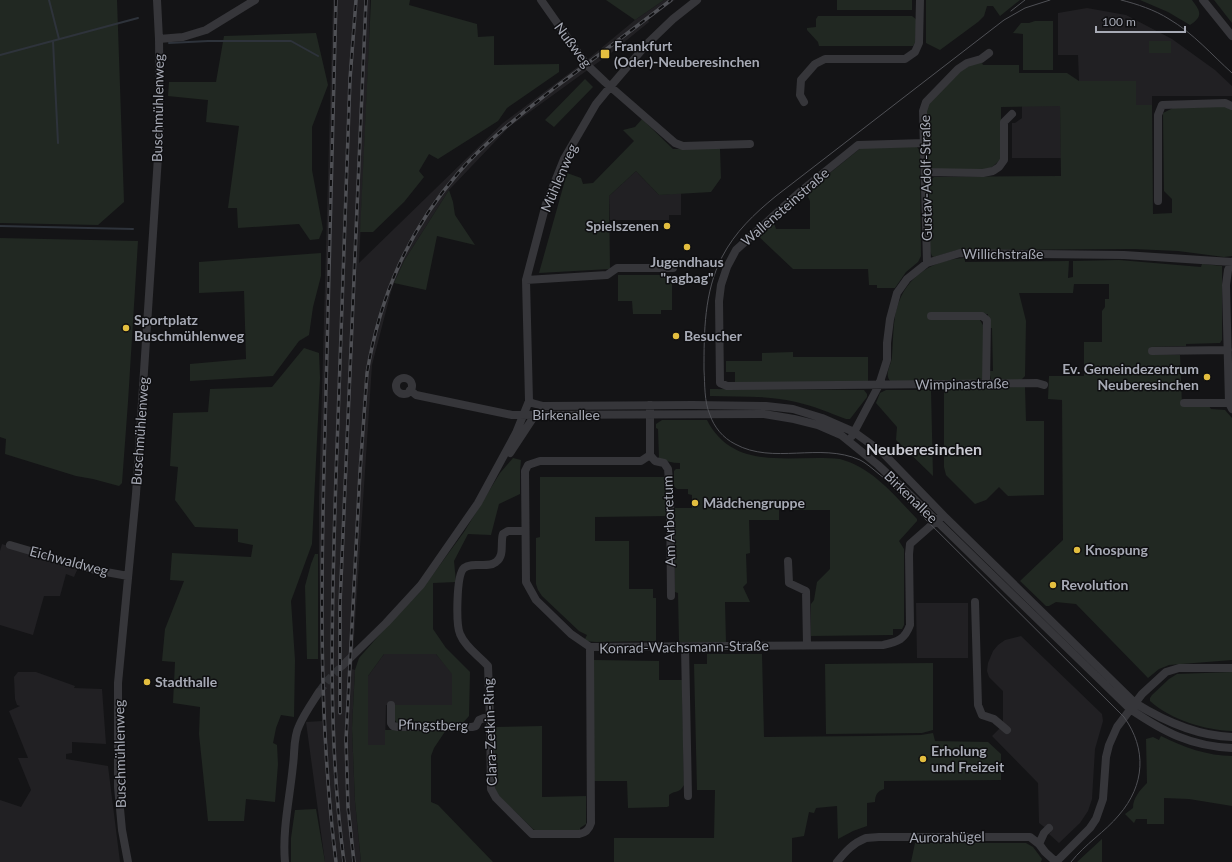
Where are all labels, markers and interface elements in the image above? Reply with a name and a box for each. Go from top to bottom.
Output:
scale bar [1096,8,1185,34]
text: 100 m [1102,14,1136,29]
street label: Nußweg [551,19,596,71]
place label: Frankfurt (Oder)-Neuberesinchen [614,37,760,70]
marker: Frankfurt (Oder)-Neuberesinchen [599,48,611,60]
street label: Buschmühlenweg [148,54,167,162]
street label: Gustav-Adolf-Straße [916,115,935,241]
street label: Mühlenweg [537,141,581,215]
street label: Wallensteinstraße [737,164,832,249]
place label: Spielszenen [586,217,659,234]
marker: Spielszenen [662,221,672,231]
marker: Jugendhaus "ragbag" [682,242,692,252]
street label: Willichstraße [963,245,1043,262]
place label: Jugendhaus "ragbag" [650,253,724,286]
place label: Sportplatz Buschmühlenweg [134,311,245,344]
marker: Sportplatz Buschmühlenweg [121,323,131,333]
place label: Besucher [684,327,743,344]
marker: Besucher [671,331,681,341]
place label: Ev. Gemeindezentrum Neuberesinchen [1062,360,1199,393]
marker: Ev. Gemeindezentrum Neuberesinchen [1202,372,1212,382]
street label: Wimpinastraße [915,374,1009,393]
street label: Buschmühlenweg [127,376,152,486]
street label: Birkenallee [532,406,600,423]
district label: Neuberesinchen [866,439,982,458]
street label: Birkenallee [881,467,942,526]
street label: Am Arboretum [658,475,679,567]
place label: Mädchengruppe [703,494,806,511]
marker: Mädchengruppe [690,498,700,508]
place label: Knospung [1085,541,1148,558]
street label: Eichwaldweg [28,542,110,579]
marker: Knospung [1072,545,1082,555]
place label: Revolution [1061,576,1128,593]
marker: Revolution [1048,580,1058,590]
street label: Konrad-Wachsmann-Straße [599,637,769,656]
place label: Stadthalle [155,673,218,690]
marker: Stadthalle [142,677,152,687]
street label: Clara-Zetkin-Ring [479,678,500,786]
street label: Buschmühlenweg [110,700,129,808]
street label: Pfingstberg [398,715,468,734]
place label: Erholung und Freizeit [931,742,1005,775]
marker: Erholung und Freizeit [918,754,928,764]
street label: Aurorahügel [909,827,985,846]

